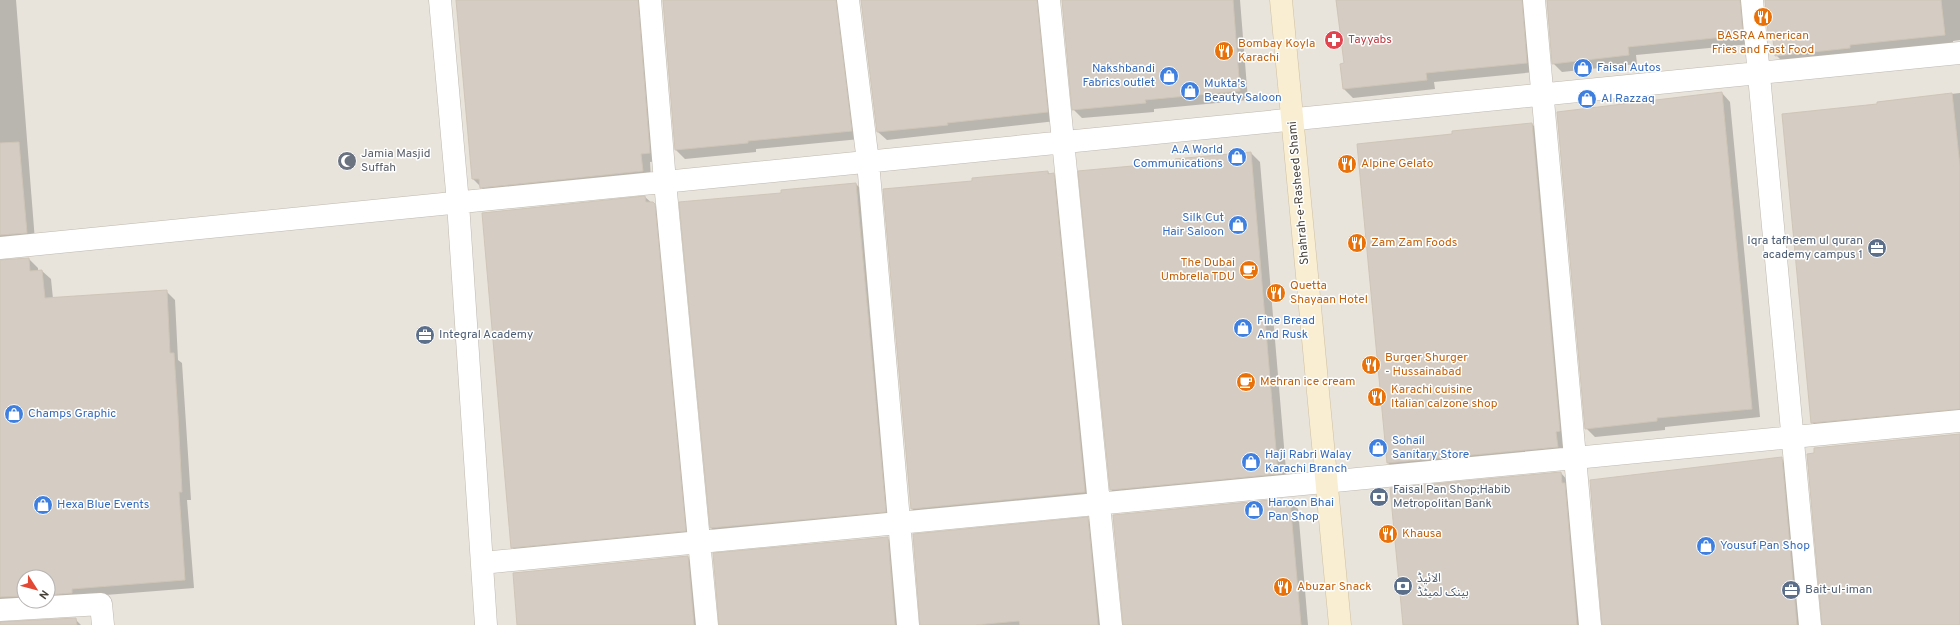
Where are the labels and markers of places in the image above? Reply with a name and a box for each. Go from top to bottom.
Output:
restaurant icon: BASRA American Fries and Fast Food [1752,6,1774,28]
place label: BASRA American Fries and Fast Food [1712,28,1814,58]
pharmacy icon: Tayyabs [1323,29,1345,51]
place label: Tayyabs [1348,32,1392,48]
place label: Bombay Koyla Karachi [1238,36,1315,66]
restaurant icon: Bombay Koyla Karachi [1213,40,1235,62]
shop icon: Faisal Autos [1572,57,1594,79]
place label: Faisal Autos [1597,60,1661,76]
place label: Nakshbandi Fabrics outlet [1082,61,1155,91]
shop icon: Nakshbandi Fabrics outlet [1158,65,1180,87]
place label: Mukta's Beauty Saloon [1204,76,1282,106]
shop icon: Mukta's Beauty Saloon [1179,80,1201,102]
shop icon: Al Razzaq [1576,88,1598,110]
place label: Al Razzaq [1601,91,1655,107]
place label: A.A World Communications [1133,142,1223,172]
place label: Jamia Masjid Suffah [361,146,430,176]
shop icon: A.A World Communications [1226,146,1248,168]
mosque icon: Jamia Masjid Suffah [336,150,358,172]
restaurant icon: Alpine Gelato [1336,153,1358,175]
place label: Alpine Gelato [1361,156,1434,172]
place label: Silk Cut Hair Saloon [1162,210,1224,240]
shop icon: Silk Cut Hair Saloon [1227,214,1249,236]
restaurant icon: Zam Zam Foods [1346,232,1368,254]
place label: Iqra tafheem ul quran academy campus 1 [1747,233,1863,263]
place label: Zam Zam Foods [1371,235,1457,251]
office icon: Iqra tafheem ul quran academy campus 1 [1866,237,1888,259]
place label: The Dubai Umbrella TDU [1161,255,1235,285]
cafe icon: The Dubai Umbrella TDU [1238,259,1260,281]
place label: Quetta Shayaan Hotel [1290,278,1368,308]
restaurant icon: Quetta Shayaan Hotel [1265,282,1287,304]
place label: Fine Bread And Rusk [1257,313,1315,343]
shop icon: Fine Bread And Rusk [1232,317,1254,339]
office icon: Integral Academy [414,324,436,346]
place label: Integral Academy [439,327,533,343]
place label: Burger Shurger - Hussainabad [1385,350,1468,380]
restaurant icon: Burger Shurger - Hussainabad [1360,354,1382,376]
cafe icon: Mehran ice cream [1235,371,1257,393]
place label: Mehran ice cream [1260,374,1355,390]
place label: Karachi cuisine Italian calzone shop [1391,382,1498,412]
restaurant icon: Karachi cuisine Italian calzone shop [1366,386,1388,408]
shop icon: Champs Graphic [3,403,25,425]
place label: Champs Graphic [28,406,116,422]
place label: Sohail Sanitary Store [1392,433,1469,463]
shop icon: Sohail Sanitary Store [1367,437,1389,459]
place label: Haji Rabri Walay Karachi Branch [1265,447,1352,477]
shop icon: Haji Rabri Walay Karachi Branch [1240,451,1262,473]
place label: Faisal Pan Shop;Habib Metropolitan Bank [1393,482,1511,512]
bank icon: Faisal Pan Shop;Habib Metropolitan Bank [1368,486,1390,508]
shop icon: Hexa Blue Events [32,494,54,516]
place label: Haroon Bhai Pan Shop [1268,495,1334,525]
place label: Hexa Blue Events [57,497,149,513]
shop icon: Haroon Bhai Pan Shop [1243,499,1265,521]
restaurant icon: Khausa [1377,523,1399,545]
place label: Khausa [1402,526,1442,542]
shop icon: Yousuf Pan Shop [1695,535,1717,557]
place label: Yousuf Pan Shop [1720,538,1810,554]
place label: الائیڈ بینک لمیٹڈ [1417,571,1469,601]
bank icon: الائیڈ بینک لمیٹڈ [1392,575,1414,597]
restaurant icon: Abuzar Snack [1272,576,1294,598]
place label: Abuzar Snack [1297,579,1372,595]
office icon: Bait-ul-iman [1780,579,1802,601]
place label: Bait-ul-iman [1805,582,1872,598]

